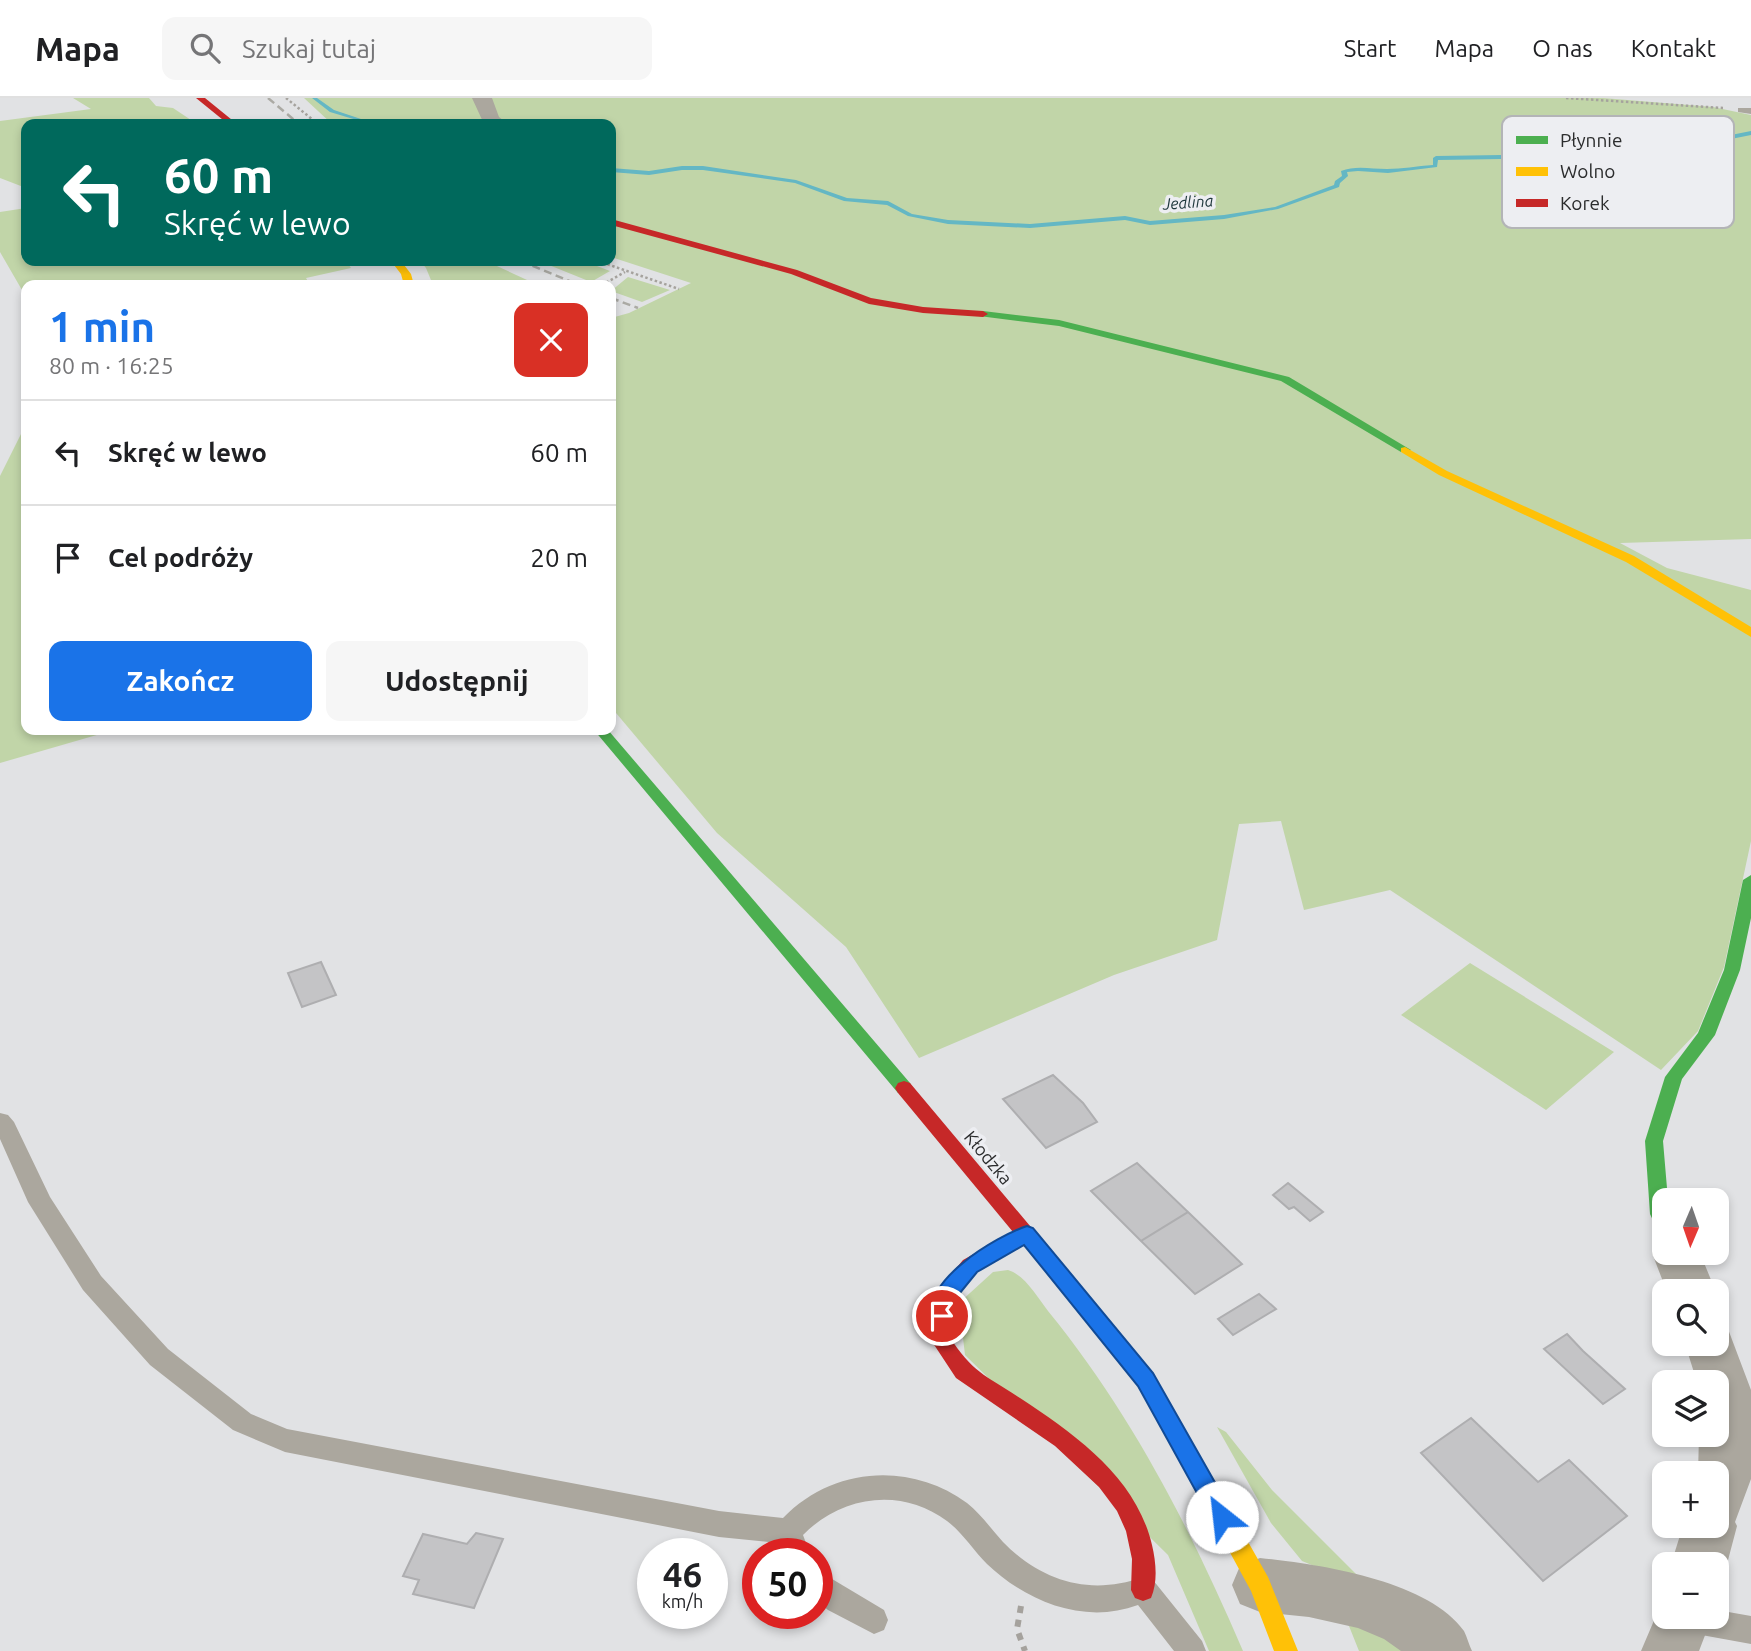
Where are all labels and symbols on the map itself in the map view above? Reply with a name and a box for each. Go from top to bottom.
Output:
legend [1502,116,1734,228]
text: Płynnie [1560,129,1622,151]
text: Wolno [1560,160,1615,182]
water label: Jedlina [1161,191,1214,213]
text: Korek [1560,192,1610,214]
street label: Kłodzka [961,1127,1017,1188]
north arrow [1652,1188,1729,1265]
pin [912,1286,972,1346]
position arrow [1185,1480,1259,1554]
speed limit sign: 50 [742,1538,833,1629]

